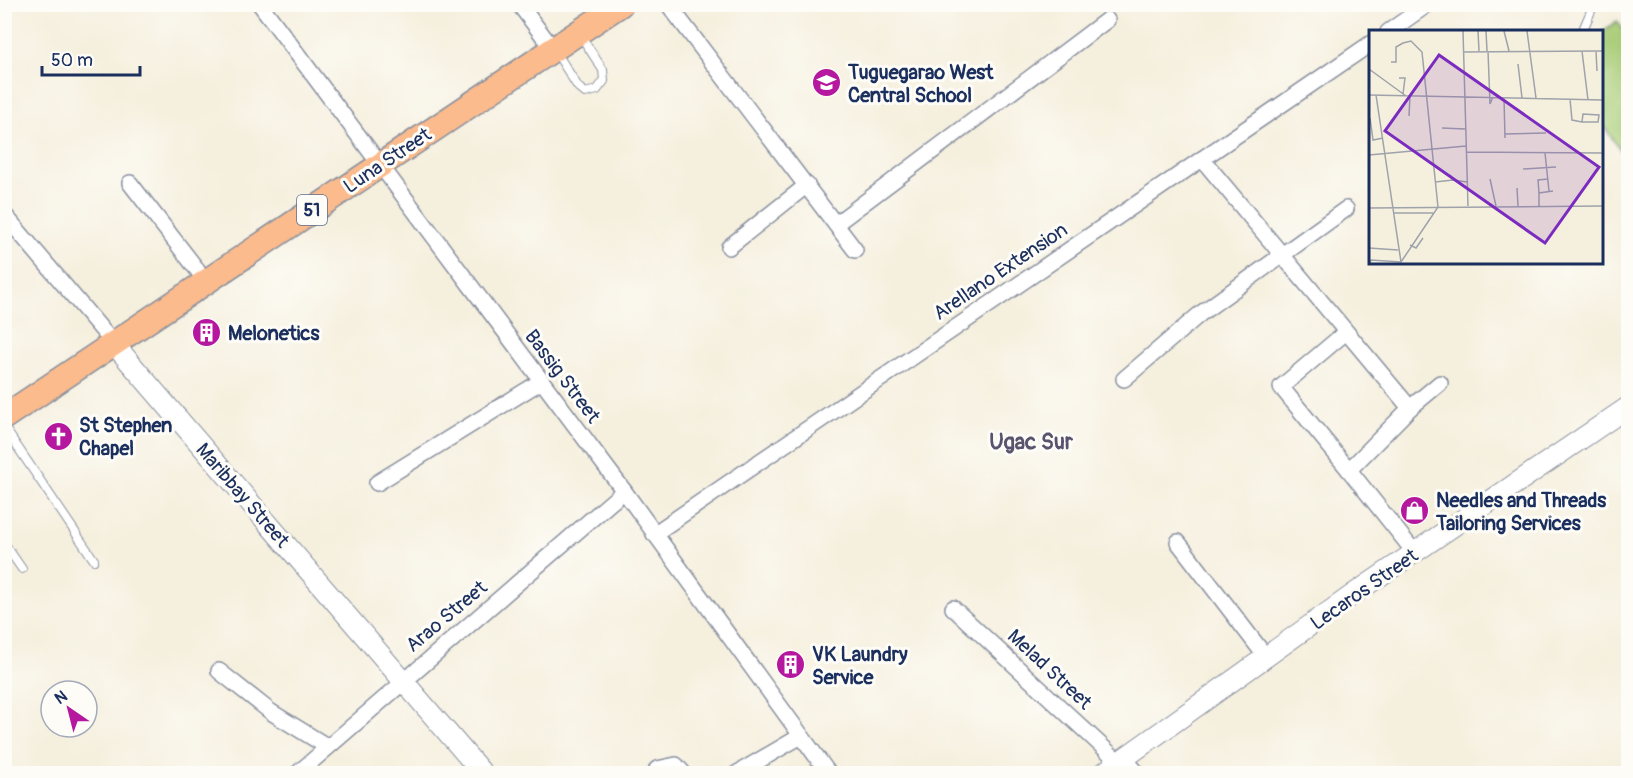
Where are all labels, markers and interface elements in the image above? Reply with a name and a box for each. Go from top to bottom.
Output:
inset map [1369,30,1603,264]
scale bar [42,39,140,77]
text: 50 m [51,49,93,72]
place label: Tuguegarao West Central School [847,60,994,108]
school or university icon: Tuguegarao West Central School [811,67,843,99]
street label: Luna Street [339,121,437,199]
road number: 51 [297,195,327,225]
street label: Arellano Extension [928,217,1072,326]
building icon: Melonetics [191,317,223,349]
place label: Melonetics [228,321,320,346]
street label: Bassig Street [519,325,606,429]
place label: St Stephen Chapel [79,413,172,461]
church icon: St Stephen Chapel [42,421,74,453]
district label: Ugac Sur [989,428,1074,456]
street label: Maribbay Street [190,438,295,553]
place label: Needles and Threads Tailoring Services [1435,488,1606,536]
shop icon: Needles and Threads Tailoring Services [1399,495,1431,527]
street label: Lecaros Street [1306,543,1424,636]
street label: Arao Street [400,574,493,658]
street label: Melad Street [1002,624,1098,716]
place label: VK Laundry Service [812,642,908,690]
building icon: VK Laundry Service [775,649,807,681]
north arrow [39,679,99,739]
text: N [51,686,71,709]

